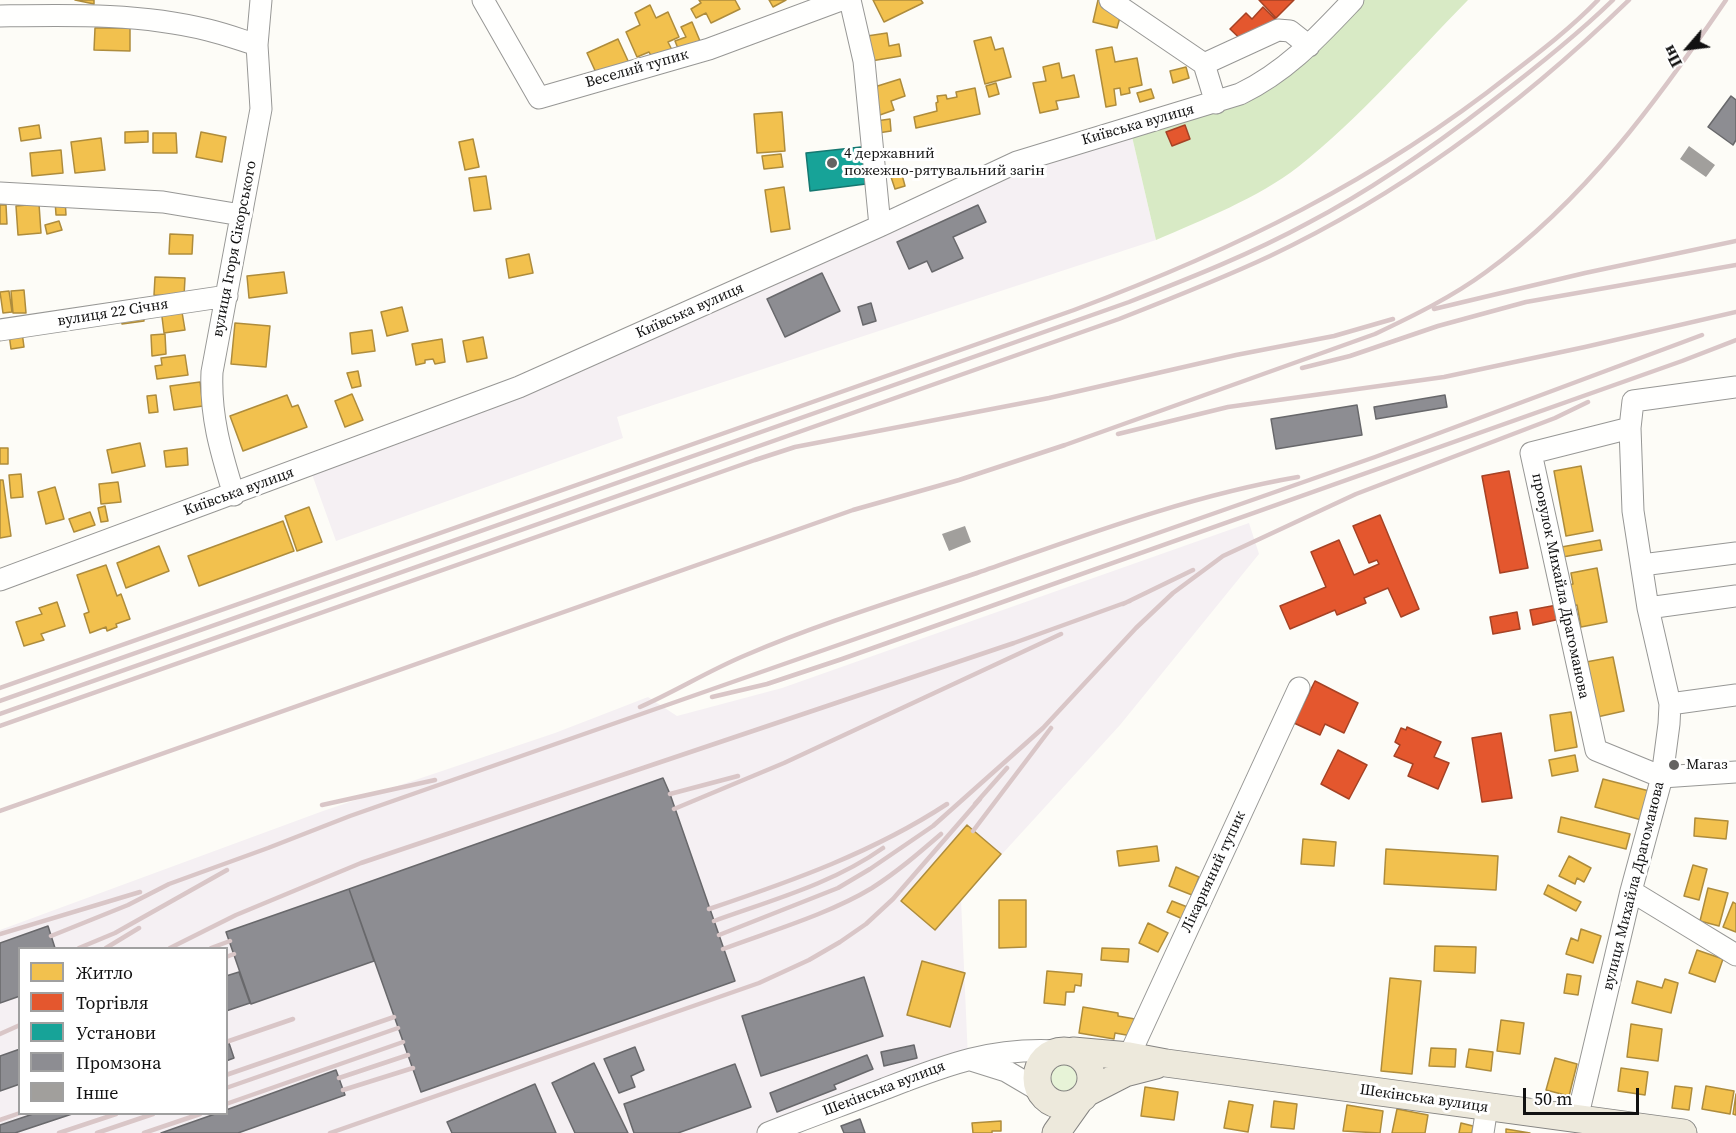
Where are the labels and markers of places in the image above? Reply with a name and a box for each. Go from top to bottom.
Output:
place label: 4 державний пожежно-рятувальний загін [844,145,1045,180]
marker: 4 державний пожежно-рятувальний загін [825,156,839,170]
place label: Магаз [1686,756,1728,774]
marker: Магаз [1667,758,1681,772]

